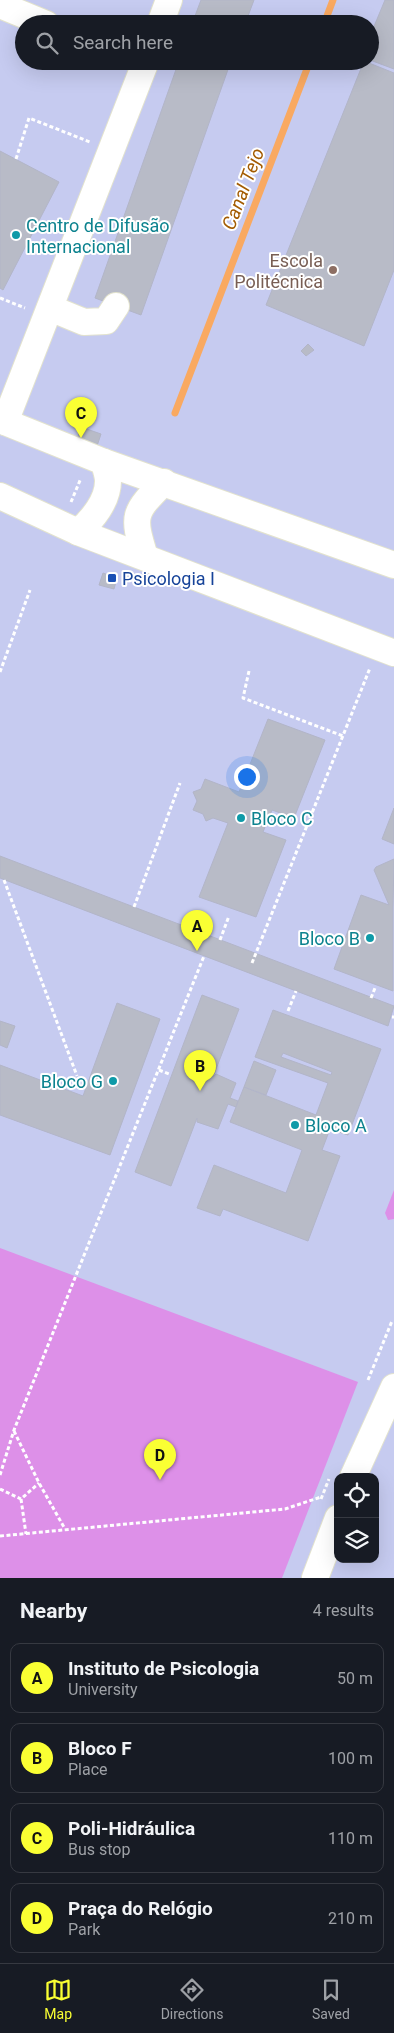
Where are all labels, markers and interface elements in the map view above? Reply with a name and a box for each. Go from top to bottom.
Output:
search box [15,15,379,70]
icon: search [33,29,61,57]
text: Search here [73,31,173,54]
water label: Canal Tejo [217,145,269,233]
place label: Centro de Difusão Internacional [26,215,170,257]
marker: Centro de Difusão Internacional [10,229,22,241]
place label: Escola Politécnica [234,250,323,292]
marker: Escola Politécnica [327,264,339,276]
pin: C [65,397,97,438]
place label: Psicologia I [122,568,215,589]
marker: Psicologia I [106,572,118,584]
your location [234,764,260,790]
place label: Bloco C [251,808,313,829]
marker: Bloco C [235,812,247,824]
pin: A [181,910,213,951]
place label: Bloco B [299,928,360,949]
marker: Bloco B [364,932,376,944]
pin: B [184,1050,216,1091]
place label: Bloco G [41,1071,103,1092]
marker: Bloco G [107,1075,119,1087]
place label: Bloco A [305,1115,367,1136]
marker: Bloco A [289,1119,301,1131]
pin: D [144,1439,176,1480]
map controls [334,1473,379,1563]
button: locate [334,1473,379,1518]
button: layers [334,1518,379,1563]
text: Nearby [20,1599,87,1623]
text: 4 results [313,1601,374,1620]
text: Instituto de Psicologia [68,1657,259,1680]
text: A [32,1669,42,1688]
text: 50 m [337,1669,373,1688]
text: University [68,1680,138,1699]
text: Bloco F [68,1737,132,1760]
text: B [32,1749,42,1768]
text: 100 m [328,1749,373,1768]
text: Place [68,1760,108,1779]
text: Poli-Hidráulica [68,1817,195,1840]
text: C [32,1829,42,1848]
text: 110 m [328,1829,373,1848]
text: Bus stop [68,1840,130,1859]
text: Praça do Relógio [68,1897,213,1920]
text: D [32,1909,42,1928]
text: 210 m [328,1909,373,1928]
text: Park [68,1920,100,1939]
tab: Map [44,1976,72,2022]
tab: Directions [161,1976,224,2022]
tab: Saved [312,1976,350,2022]

